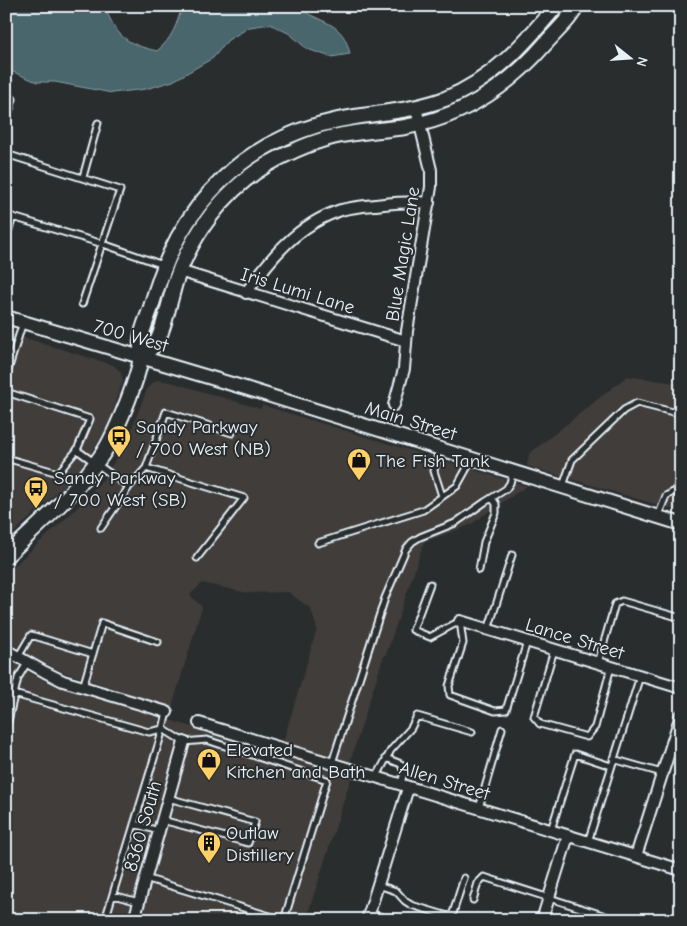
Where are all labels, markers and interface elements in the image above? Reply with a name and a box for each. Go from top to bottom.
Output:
north arrow [604,32,654,82]
text: N [632,55,651,69]
street label: Blue Magic Lane [381,185,425,323]
street label: Iris Lumi Lane [238,263,357,319]
street label: 700 West [91,315,171,357]
street label: Main Street [362,397,460,445]
place label: Sandy Parkway / 700 West (NB) [136,416,271,460]
bus stop icon: Sandy Parkway / 700 West (NB) [106,424,132,458]
shop icon: The Fish Tank [346,447,372,481]
place label: The Fish Tank [376,450,490,472]
place label: Sandy Parkway / 700 West (SB) [54,467,187,511]
bus stop icon: Sandy Parkway / 700 West (SB) [23,475,49,509]
street label: Lance Street [523,614,627,665]
place label: Elevated Kitchen and Bath [226,739,365,783]
shop icon: Elevated Kitchen and Bath [196,747,222,781]
street label: Allen Street [397,757,493,805]
street label: 8360 South [120,778,166,874]
place label: Outlaw Distillery [226,822,294,866]
building icon: Outlaw Distillery [196,830,222,864]

